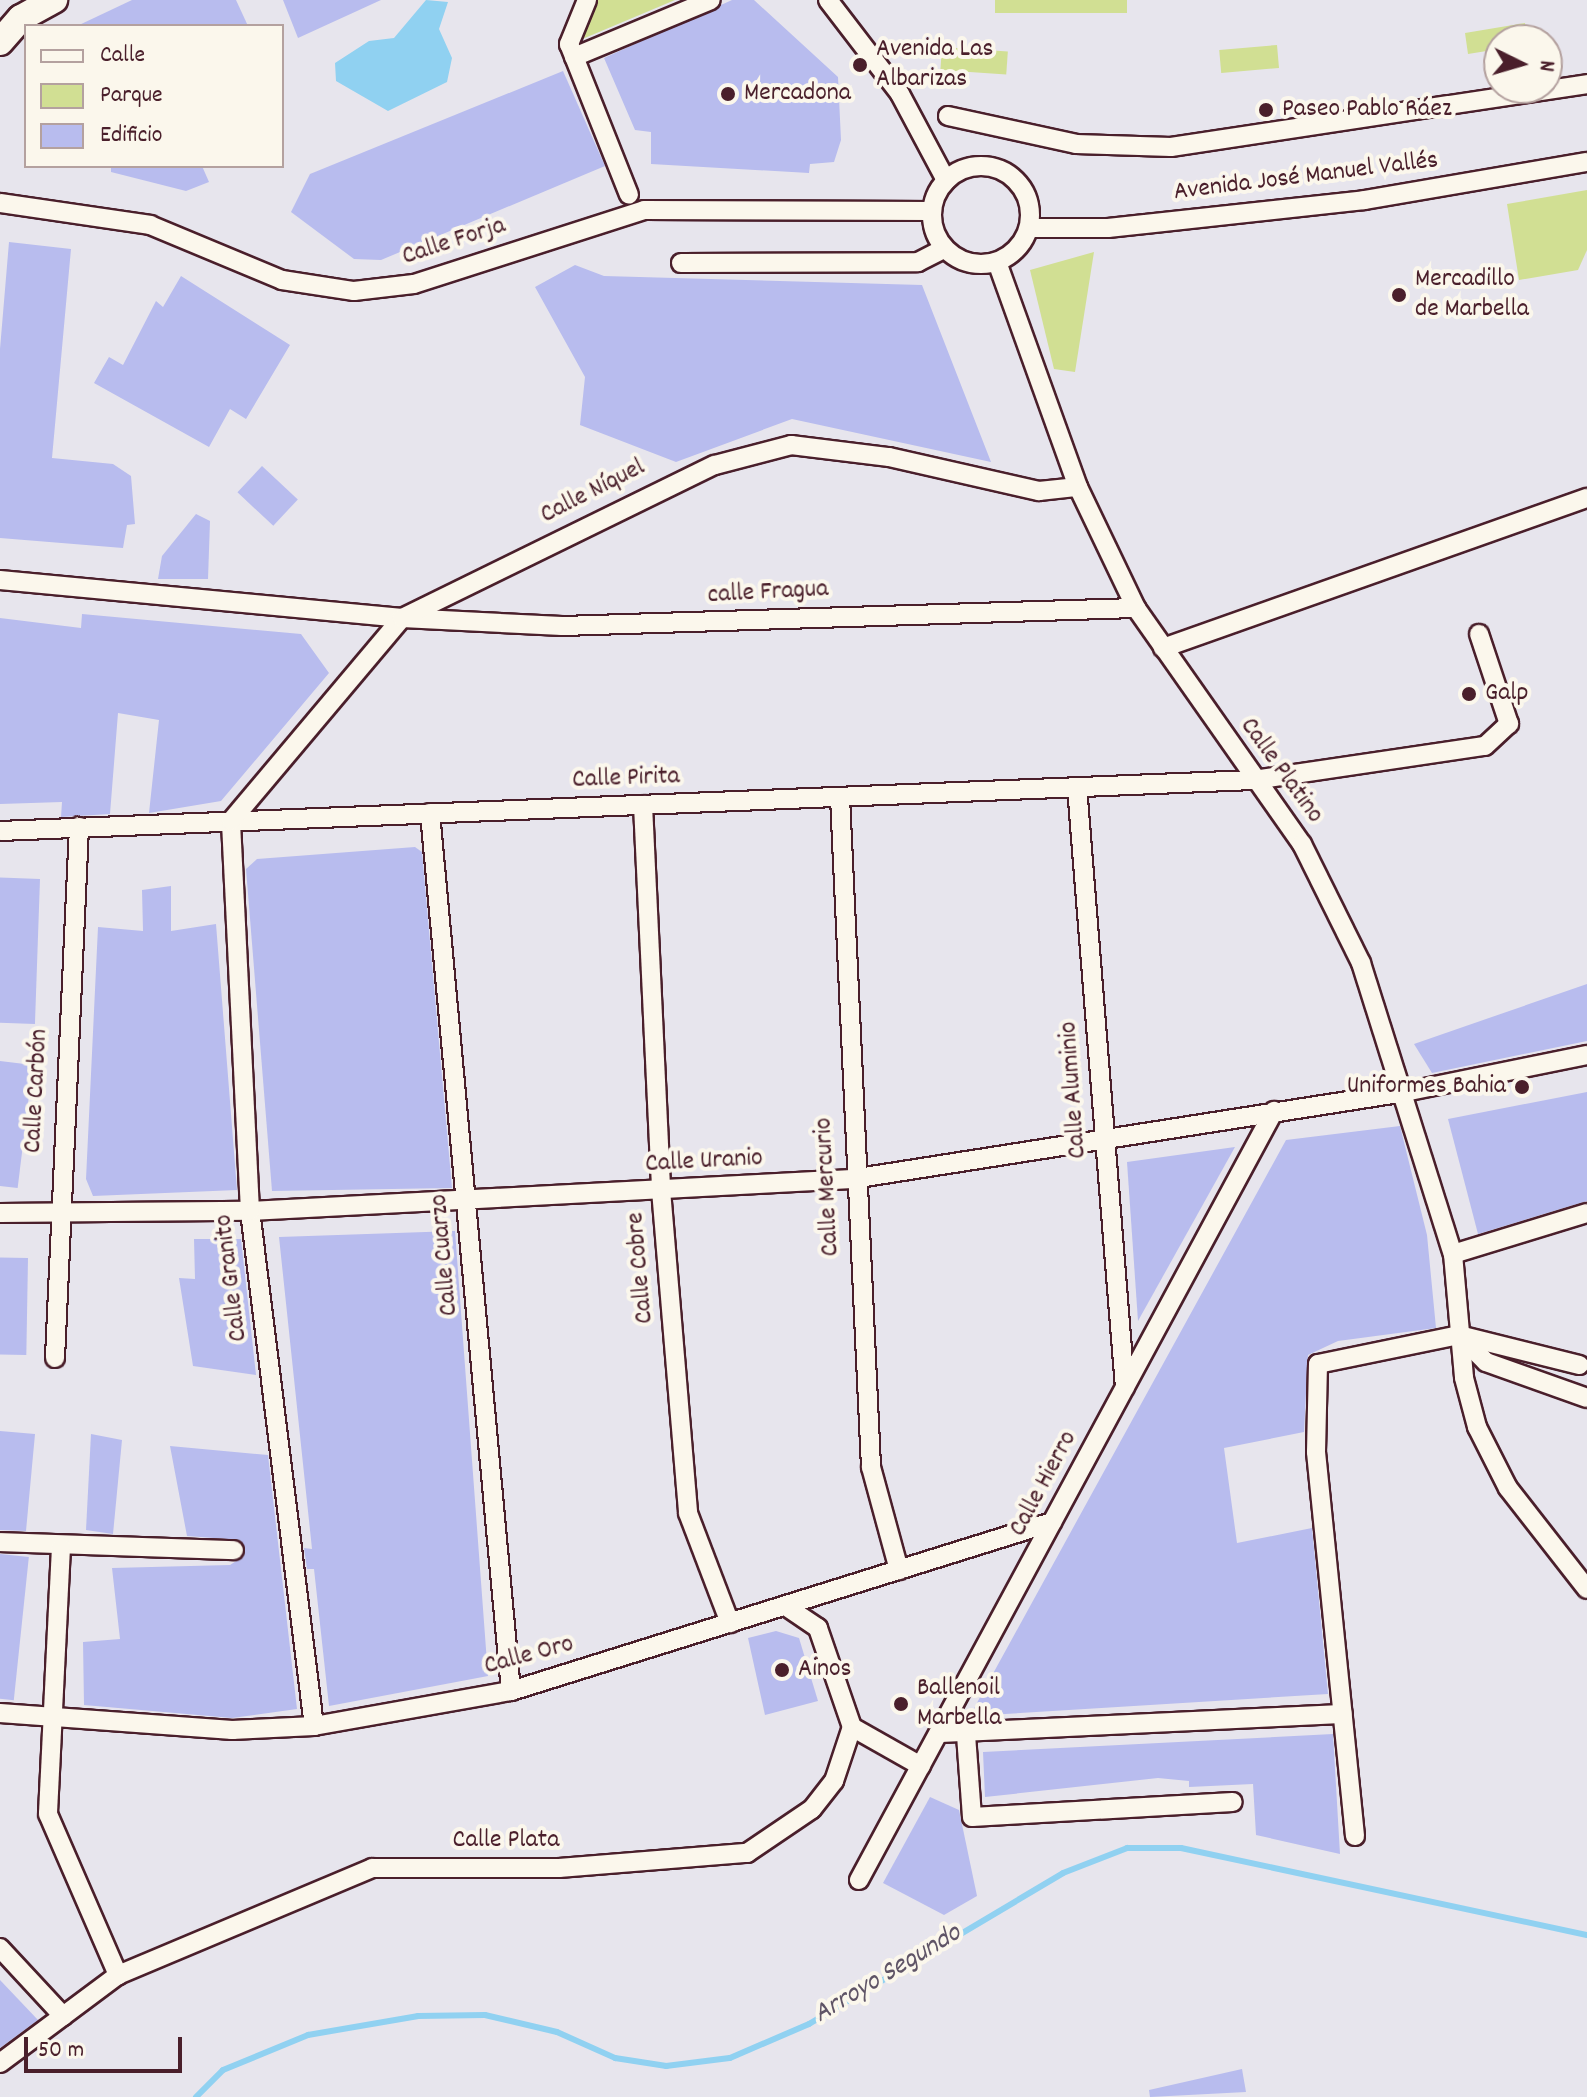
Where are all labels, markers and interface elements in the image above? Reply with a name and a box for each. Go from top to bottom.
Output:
legend [24,24,284,168]
north arrow [1483,24,1563,104]
place label: Avenida Las Albarizas [876,34,993,96]
text: Calle [100,39,145,73]
marker: Avenida Las Albarizas [851,56,869,74]
text: N [1529,59,1561,73]
place label: Mercadona [744,78,851,110]
text: Parque [100,79,163,113]
marker: Mercadona [719,85,737,103]
place label: Paseo Pablo Ráez [1282,94,1452,126]
marker: Paseo Pablo Ráez [1257,101,1275,119]
text: Edificio [100,119,162,153]
street label: Avenida José Manuel Vallés [1172,145,1440,209]
street label: Calle Forja [398,211,510,273]
place label: Mercadillo de Marbella [1415,264,1529,326]
marker: Mercadillo de Marbella [1390,286,1408,304]
street label: Calle Níquel [536,452,650,532]
street label: calle Fragua [707,574,829,612]
place label: Galp [1485,678,1528,710]
marker: Galp [1460,685,1478,703]
street label: Calle Platino [1232,712,1330,830]
street label: Calle Pirita [572,762,680,796]
street label: Calle Aluminio [1054,1020,1094,1160]
street label: Calle Carbón [18,1028,56,1154]
place label: Uniformes Bahia [1347,1071,1506,1103]
marker: Uniformes Bahia [1513,1078,1531,1096]
street label: Calle Mercurio [809,1117,847,1257]
street label: Calle Uranio [645,1143,763,1181]
street label: Calle Cuarzo [424,1193,466,1317]
street label: Calle Cobre [621,1211,661,1325]
street label: Calle Granito [209,1213,255,1343]
street label: Calle Hierro [1003,1426,1085,1542]
street label: Calle Oro [481,1629,577,1683]
place label: Ainos [798,1654,851,1686]
marker: Ainos [773,1661,791,1679]
place label: Ballenoil Marbella [917,1673,1001,1734]
marker: Ballenoil Marbella [892,1695,910,1713]
street label: Calle Plata [453,1825,559,1857]
water label: Arroyo Segundo [808,1918,968,2032]
scale bar [28,2021,186,2071]
text: 50 m [38,2034,84,2068]

